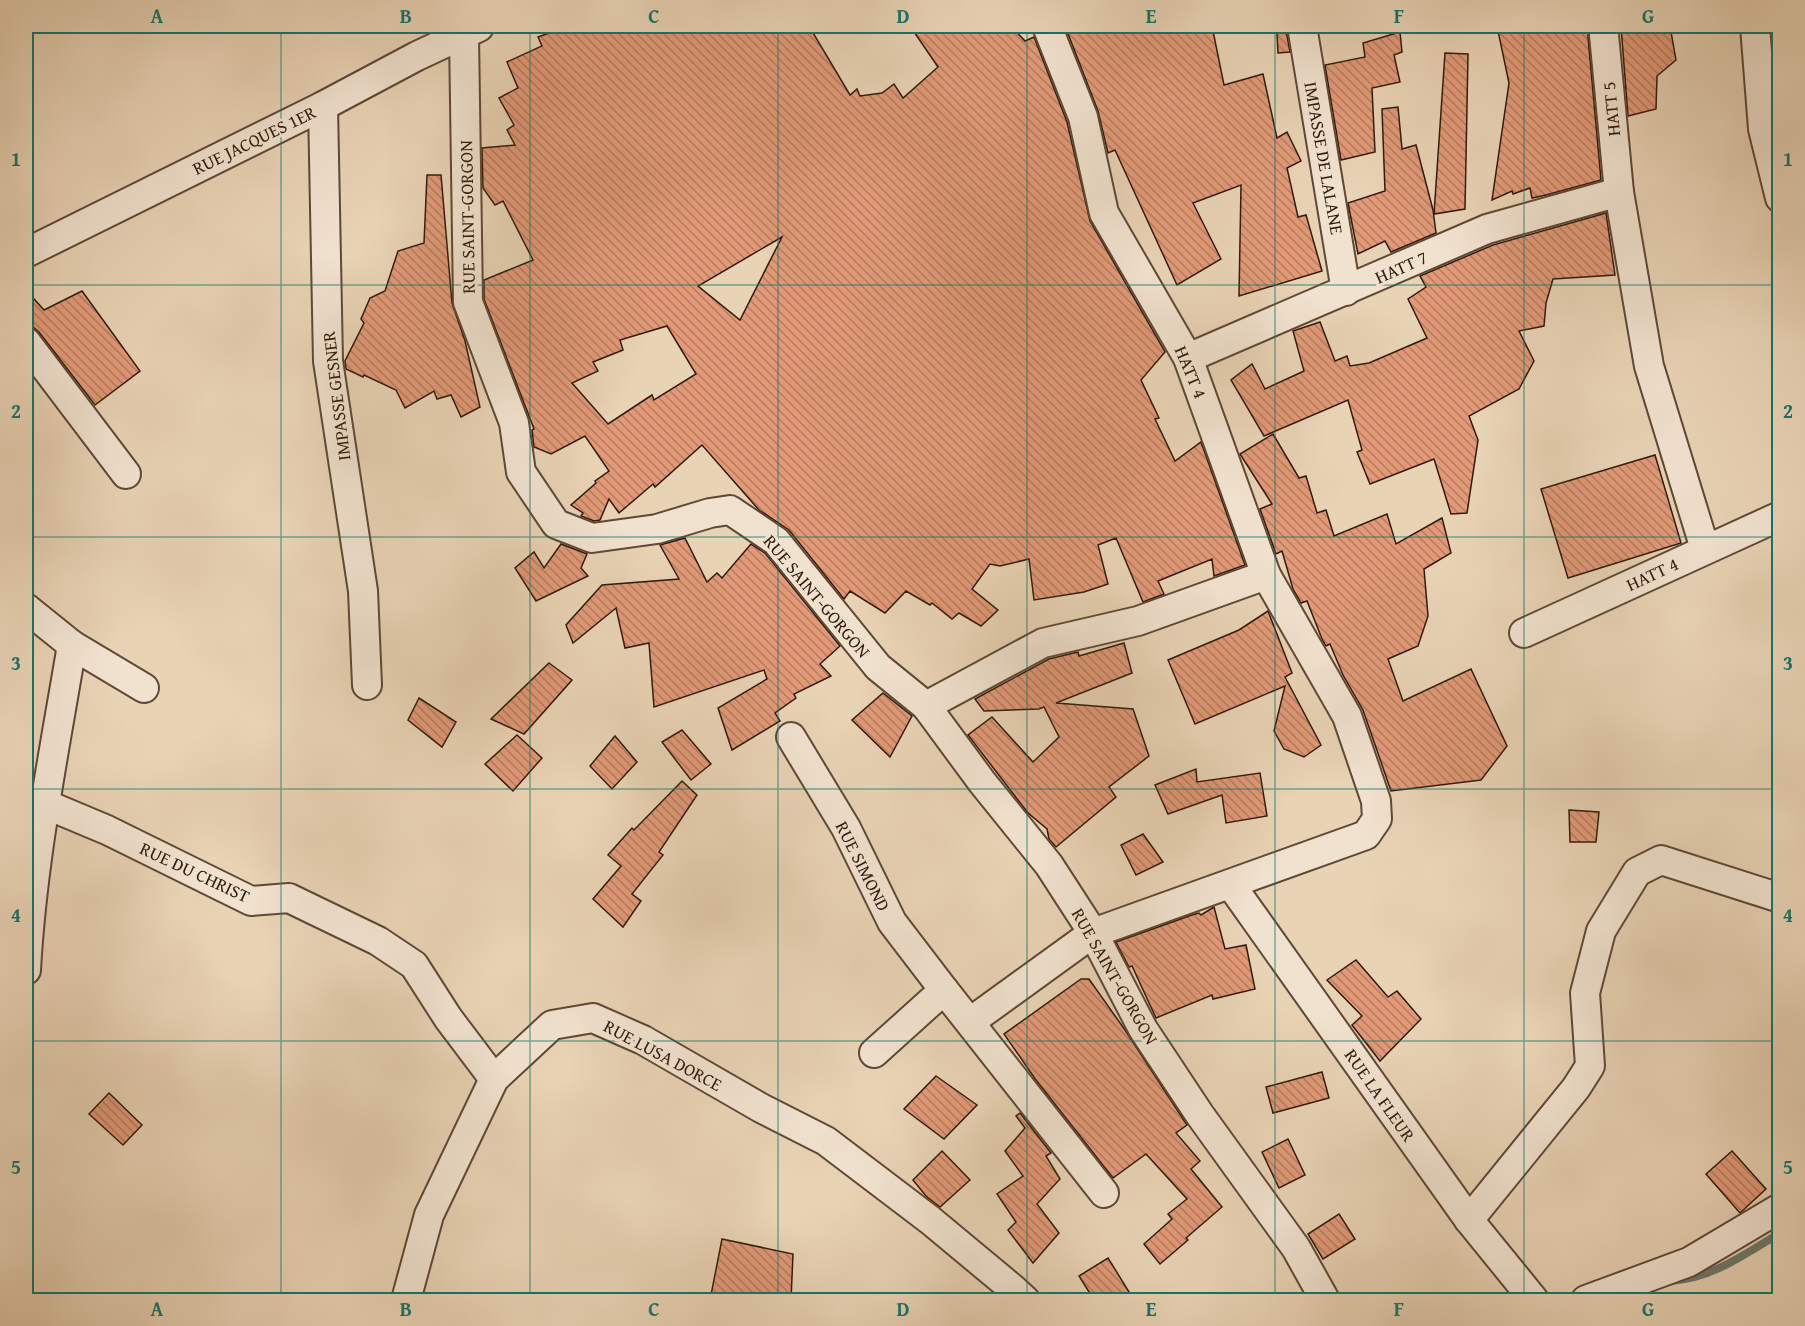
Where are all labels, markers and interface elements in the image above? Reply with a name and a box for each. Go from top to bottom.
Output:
text: A [151,1,164,30]
text: B [400,1,412,30]
text: C [648,1,660,30]
text: D [896,1,910,30]
text: E [1146,1,1157,30]
text: F [1394,1,1404,30]
text: G [1642,1,1654,30]
street label: IMPASSE DE LALANE [1297,79,1351,237]
street label: HATT 5 [1595,80,1627,138]
street label: RUE JACQUES 1ER [188,98,321,182]
street label: RUE SAINT-GORGON [452,140,482,294]
text: 1 [11,144,21,173]
text: 1 [1783,144,1793,173]
street label: HATT 7 [1370,244,1432,290]
street label: IMPASSE GESNER [315,329,357,462]
street label: HATT 4 [1168,342,1214,402]
text: 2 [11,396,21,425]
text: 2 [1783,396,1793,425]
street label: RUE SAINT-GORGON [757,528,877,664]
street label: HATT 4 [1621,550,1683,598]
text: 3 [11,648,21,677]
text: 3 [1783,648,1793,677]
street label: RUE SIMOND [829,816,897,916]
street label: RUE DU CHRIST [136,835,254,909]
text: 4 [11,900,21,929]
text: 4 [1783,900,1793,929]
street label: RUE SAINT-GORGON [1065,903,1165,1050]
street label: RUE LUSA DORCE [599,1012,727,1098]
street label: RUE LA FLEUR [1338,1043,1422,1147]
text: 5 [11,1152,21,1181]
text: 5 [1783,1152,1793,1181]
text: A [151,1294,164,1323]
text: B [400,1294,412,1323]
text: C [648,1294,660,1323]
text: D [896,1294,910,1323]
text: E [1146,1294,1157,1323]
text: F [1394,1294,1404,1323]
text: G [1642,1294,1654,1323]

